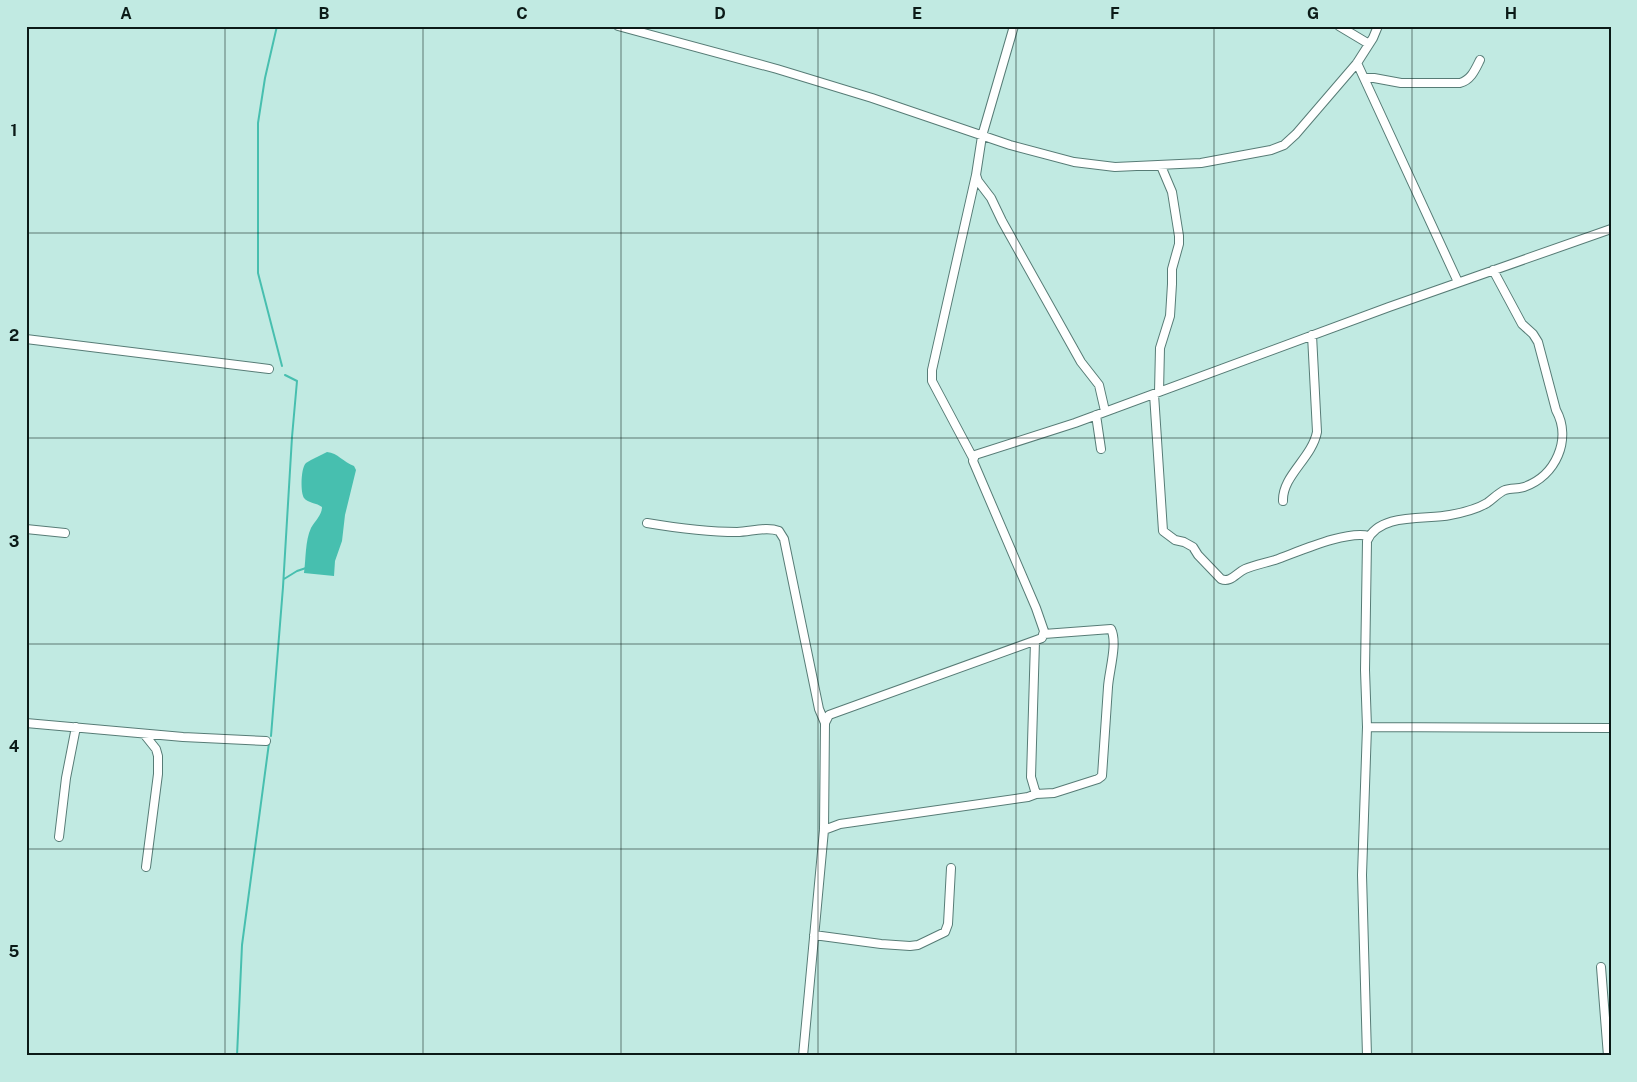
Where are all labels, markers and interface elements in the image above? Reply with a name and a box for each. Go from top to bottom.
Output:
text: A [120,4,132,23]
text: B [319,4,330,23]
text: C [516,4,528,23]
text: D [714,4,726,23]
text: E [912,4,922,23]
text: F [1110,4,1120,23]
text: G [1307,4,1319,23]
text: H [1505,4,1517,23]
text: 1 [11,121,17,140]
text: 2 [9,326,19,345]
text: 3 [9,532,19,551]
text: 4 [9,737,20,756]
text: 5 [9,942,20,961]

